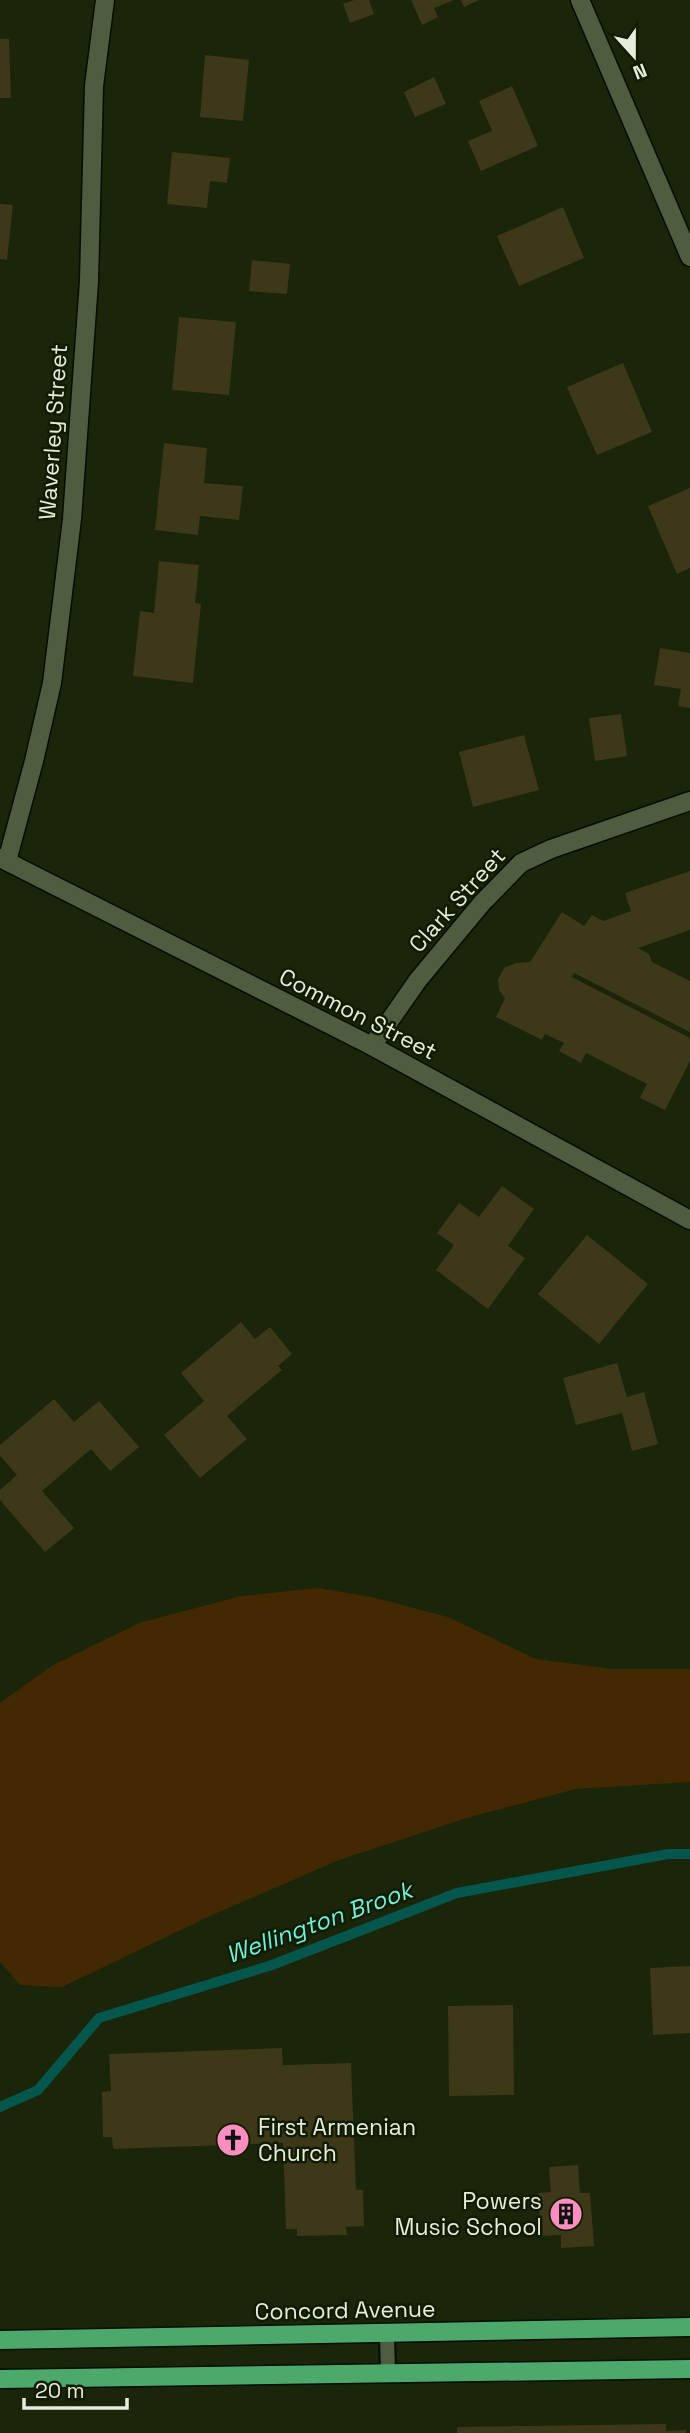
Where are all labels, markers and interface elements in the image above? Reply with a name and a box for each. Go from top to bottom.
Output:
north arrow [599,21,669,91]
text: N [629,57,650,85]
street label: Waverley Street [32,343,74,521]
street label: Clark Street [402,841,512,959]
street label: Common Street [274,961,442,1067]
water label: Wellington Brook [222,1873,419,1970]
place label: First Armenian Church [258,2112,416,2168]
church icon: First Armenian Church [214,2121,252,2159]
place label: Powers Music School [395,2186,542,2242]
building icon: Powers Music School [547,2195,585,2233]
street label: Concord Avenue [254,2293,436,2327]
scale bar [24,2366,128,2410]
text: 20 m [35,2377,85,2404]

